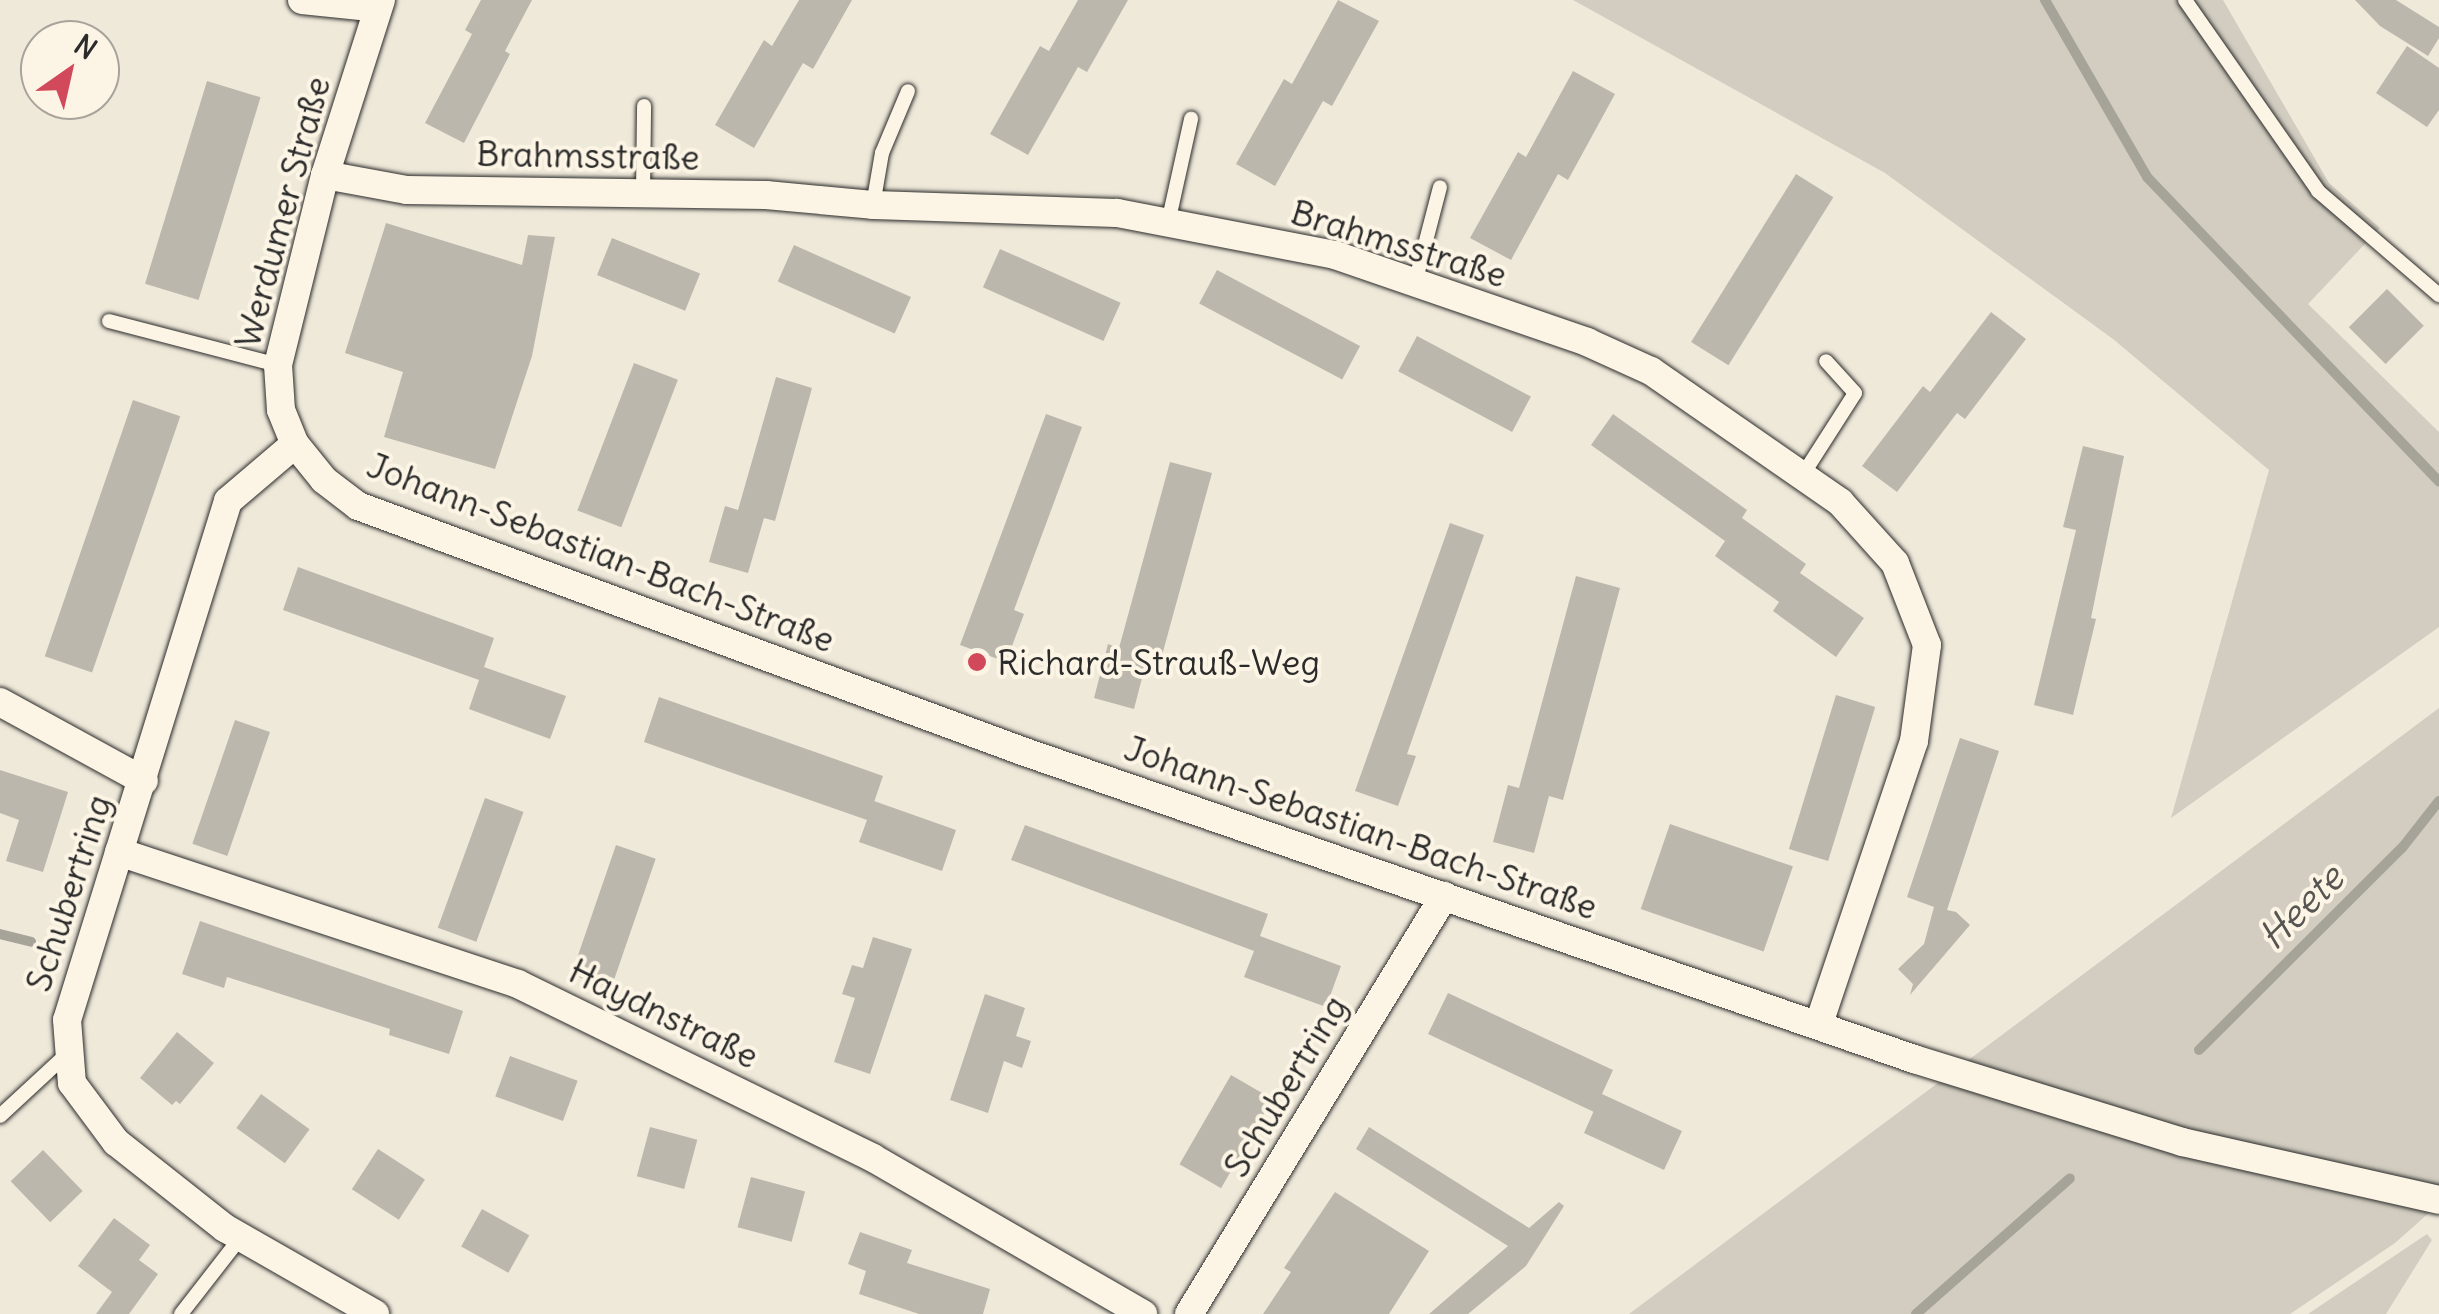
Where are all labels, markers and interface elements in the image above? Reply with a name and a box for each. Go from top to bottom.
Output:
north arrow [20,20,120,120]
text: N [68,26,104,67]
street label: Werdumer Straße [226,72,338,352]
street label: Brahmsstraße [476,132,700,178]
street label: Brahmsstraße [1286,190,1512,296]
street label: Johann-Sebastian-Bach-Straße [362,443,840,661]
place label: Richard-Strauß-Weg [997,641,1320,683]
marker: Richard-Strauß-Weg [966,651,988,673]
street label: Johann-Sebastian-Bach-Straße [1119,726,1603,928]
street label: Schubertring [17,790,119,996]
water label: Heete [2249,855,2353,959]
street label: Haydnstraße [563,949,765,1077]
street label: Schubertring [1214,988,1356,1184]

